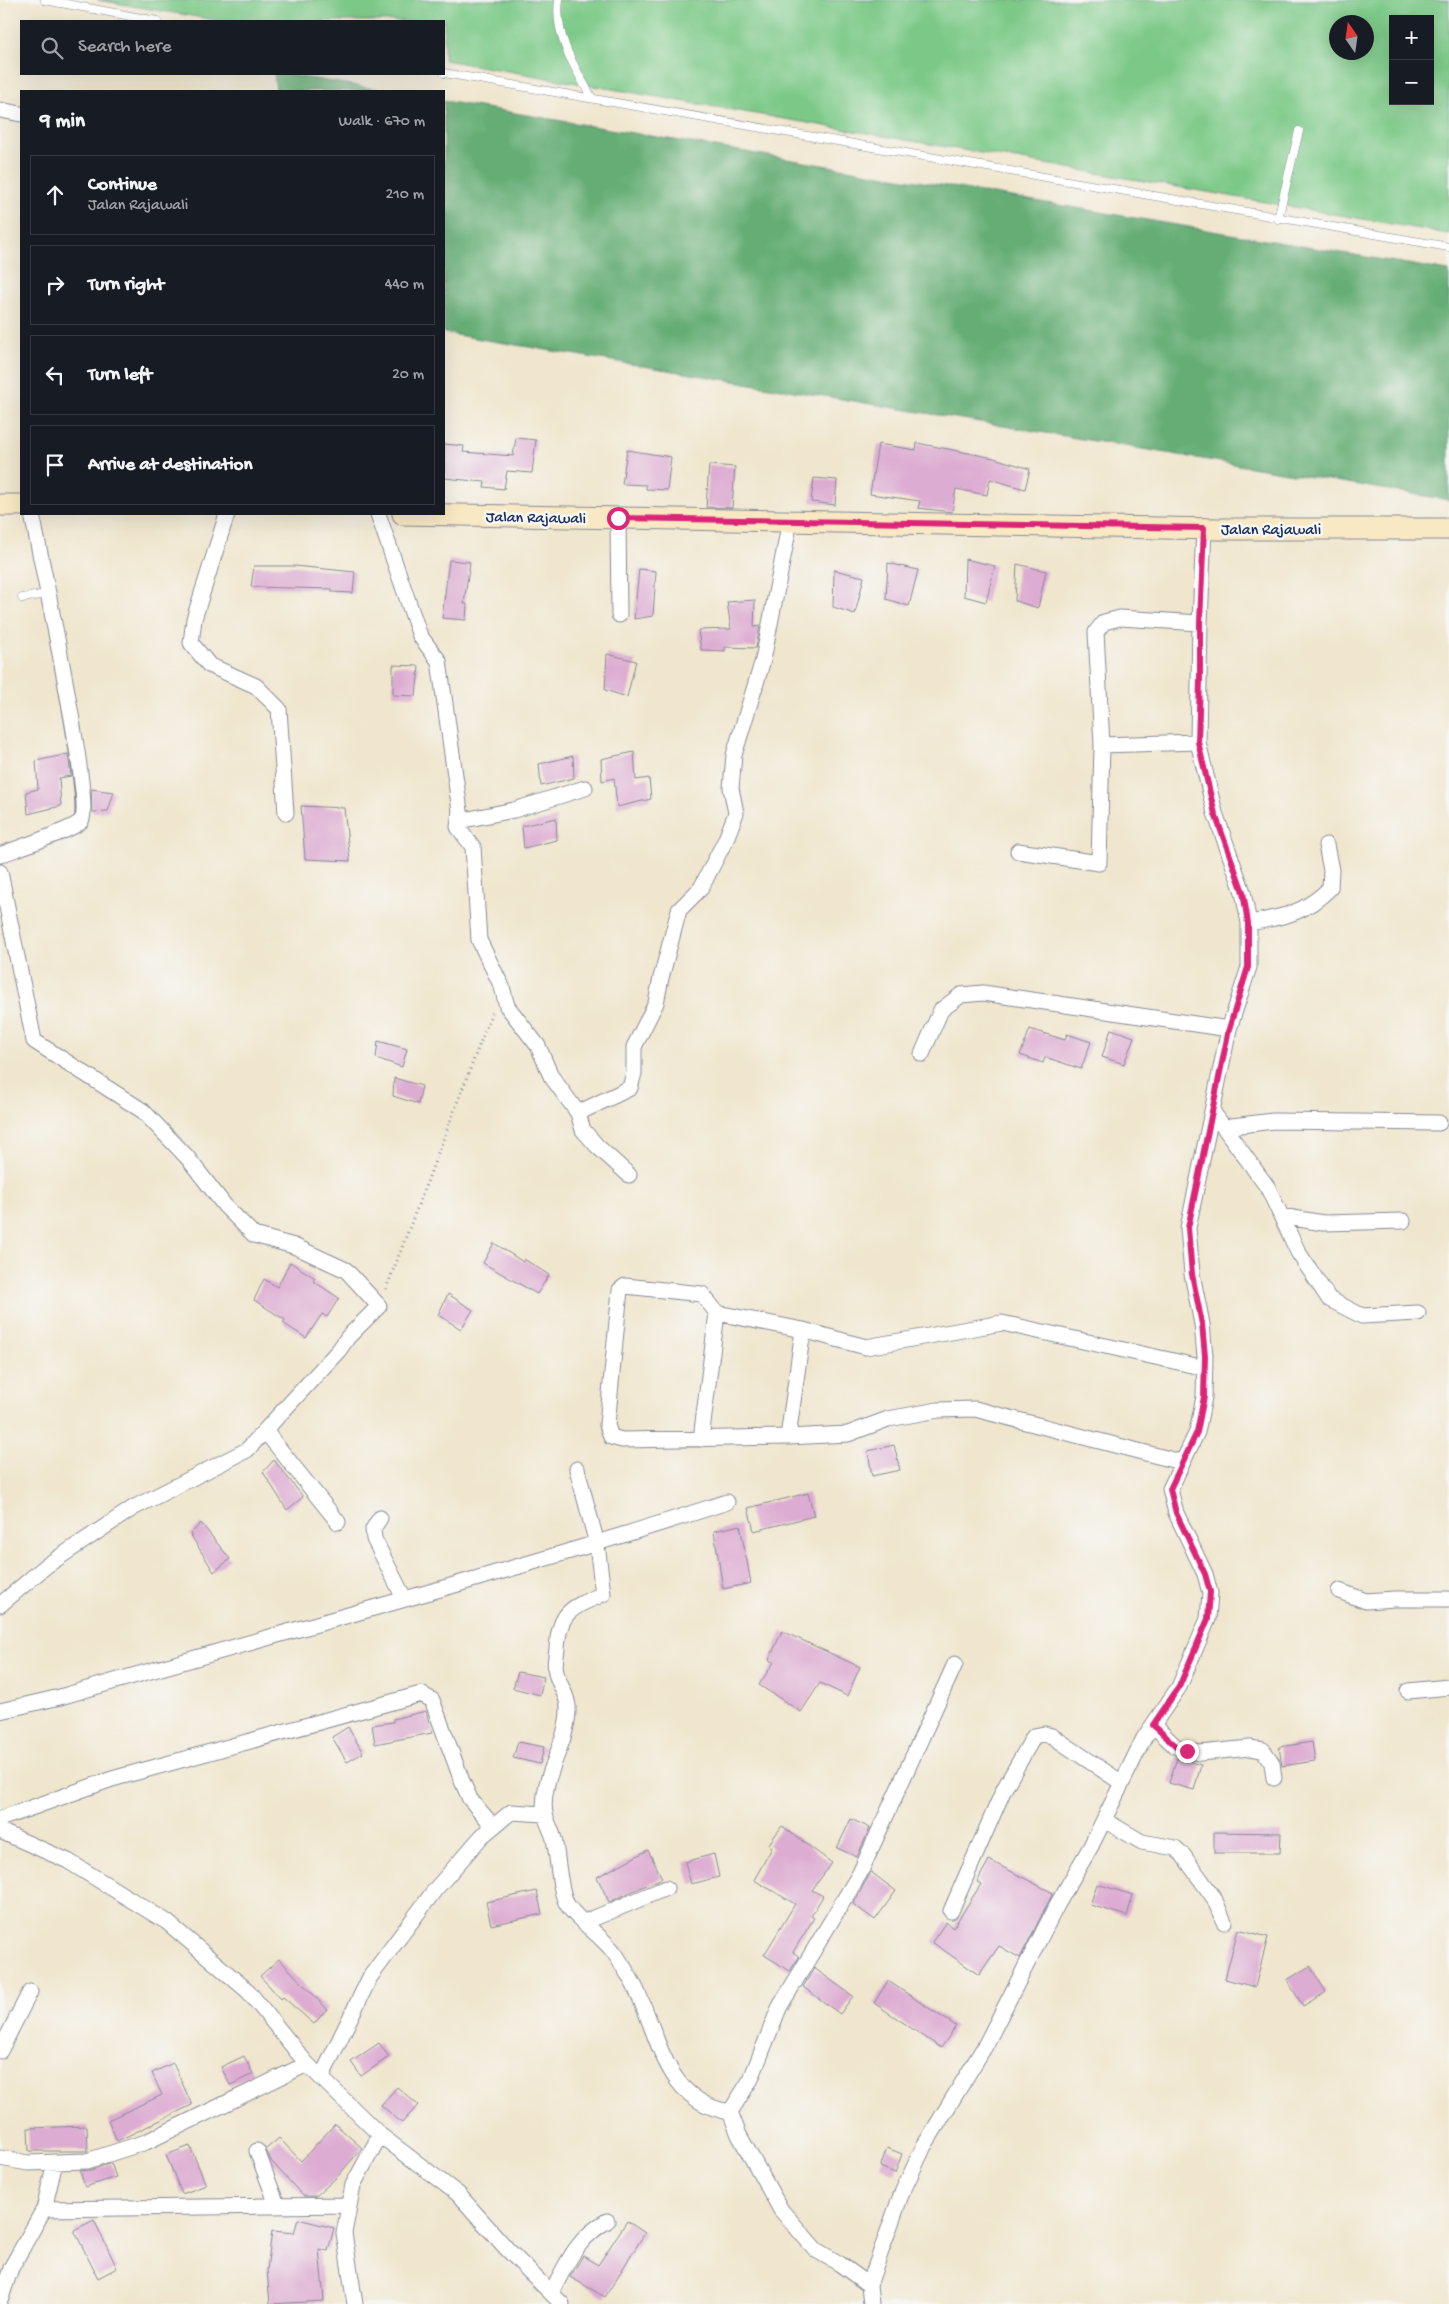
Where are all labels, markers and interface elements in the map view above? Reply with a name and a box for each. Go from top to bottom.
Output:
north arrow [1329,15,1374,60]
map controls [1389,15,1434,105]
button: + [1389,15,1434,60]
search box [20,20,445,75]
icon: search [38,34,66,62]
text: Search here [78,36,172,59]
button: − [1389,60,1434,105]
text: 9 min [40,110,85,135]
text: Walk · 670 m [339,113,425,132]
text: Continue [88,174,157,197]
icon: ahead [41,181,69,209]
text: 210 m [385,186,424,205]
text: Jalan Rajawali [88,197,188,216]
icon: right [41,271,69,299]
text: Turn right [88,274,164,297]
text: 440 m [385,276,424,295]
icon: left [41,361,69,389]
text: Turn left [88,364,152,387]
text: 20 m [392,366,424,385]
icon: arrive [41,451,69,479]
text: Arrive at destination [88,454,252,477]
route start [607,507,630,530]
street label: Jalan Rajawali [486,509,586,530]
street label: Jalan Rajawali [1221,522,1321,541]
route end [1176,1740,1199,1763]

